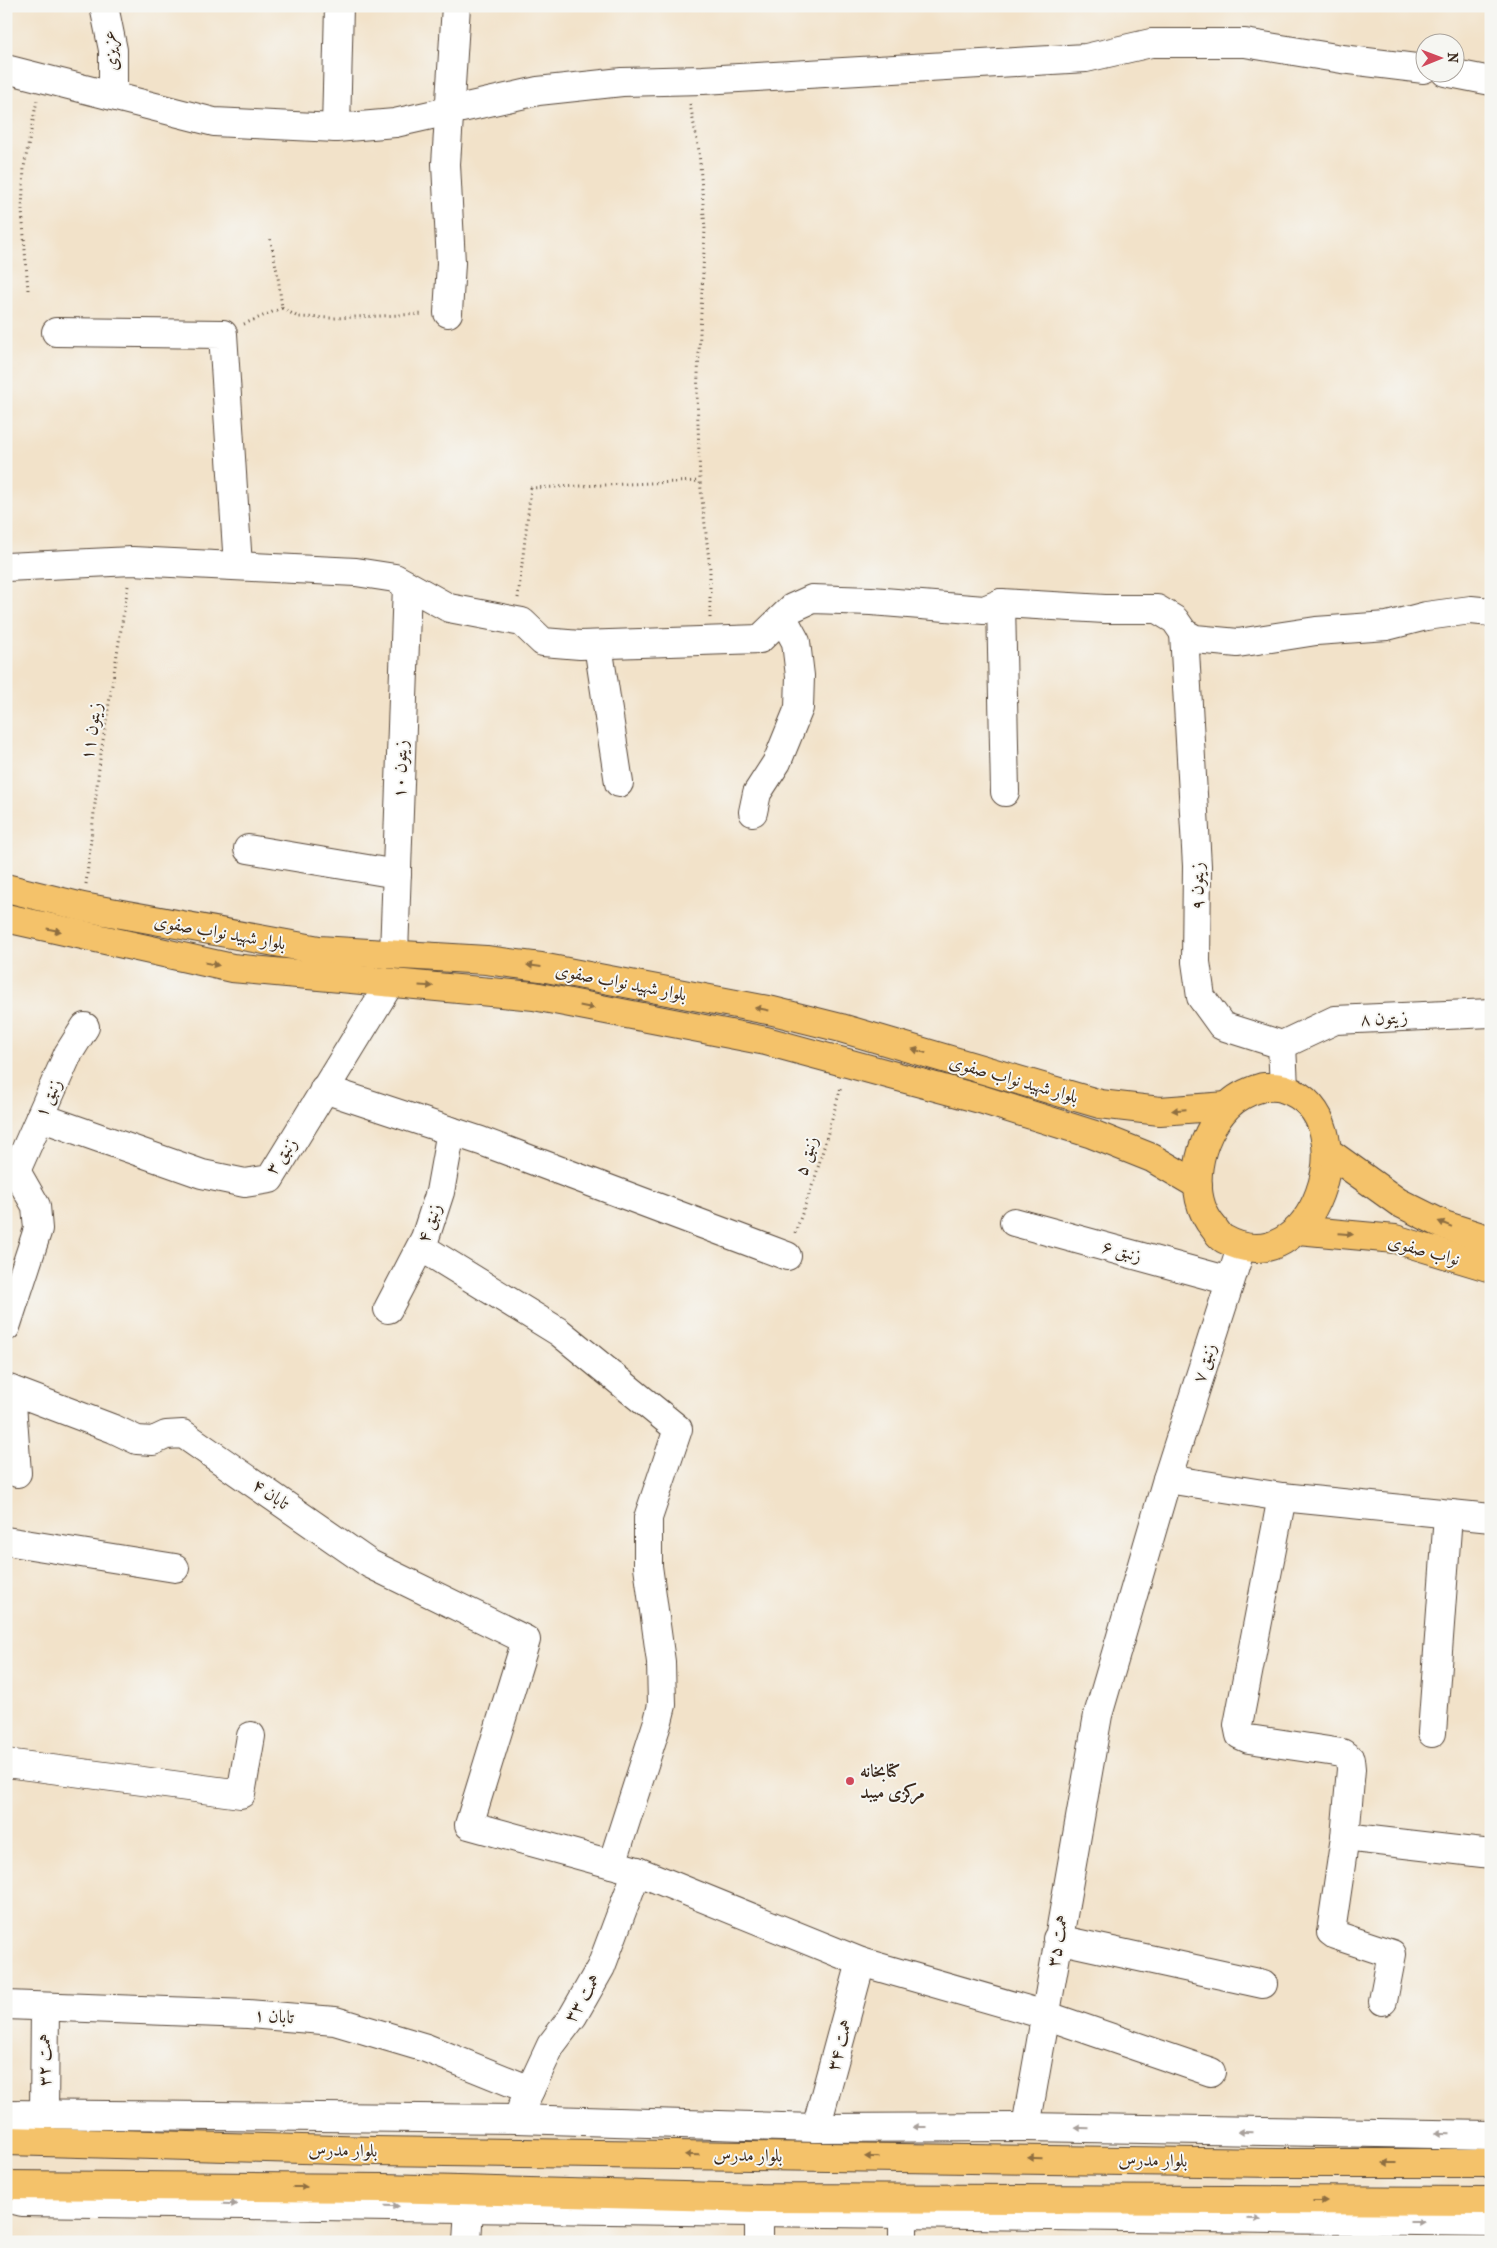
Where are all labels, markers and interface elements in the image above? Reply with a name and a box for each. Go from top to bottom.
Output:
street label: عزیزی [98,29,125,72]
north arrow [1414,32,1464,82]
text: N [1444,52,1461,64]
street label: زیتون ۱۱ [77,701,107,762]
street label: زیتون ۱۰ [389,739,413,799]
street label: زیتون ۹ [1187,862,1209,910]
street label: بلوار شهید نواب صفوی [152,911,287,955]
one-way arrow [46,926,61,934]
street label: بلوار شهید نواب صفوی [553,959,688,1006]
one-way arrow [205,960,220,968]
one-way arrow [526,962,542,970]
one-way arrow [418,982,434,990]
one-way arrow [580,1003,596,1011]
one-way arrow [754,1005,770,1013]
street label: زیتون ۸ [1360,1007,1409,1031]
one-way arrow [912,1047,927,1055]
street label: بلوار شهید نواب صفوی [947,1051,1081,1109]
street label: زنبق ۱ [30,1075,67,1121]
one-way arrow [1170,1106,1186,1114]
street label: زنبق ۳ [261,1134,302,1179]
street label: زنبق ۵ [791,1134,822,1179]
street label: زنبق ۴ [413,1201,446,1246]
one-way arrow [1437,1220,1452,1228]
one-way arrow [1338,1231,1354,1239]
street label: نواب صفوی [1386,1231,1462,1270]
street label: زنبق ۶ [1100,1236,1144,1267]
street label: زنبق ۷ [1188,1341,1221,1386]
street label: تابان ۴ [248,1474,293,1515]
place label: کتابخانه مرکزی میبد [860,1761,925,1805]
marker: کتابخانه مرکزی میبد [844,1775,856,1787]
street label: همت ۳۵ [1043,1913,1072,1969]
street label: همت ۳۳ [560,1970,605,2026]
street label: تابان ۱ [253,2005,295,2028]
street label: همت ۳۴ [823,2017,856,2073]
street label: همت ۳۲ [34,2034,55,2086]
one-way arrow [911,2123,927,2131]
one-way arrow [1074,2124,1090,2132]
one-way arrow [1236,2128,1252,2136]
one-way arrow [1434,2130,1450,2138]
street label: بلوار مدرس [308,2139,378,2162]
street label: بلوار مدرس [713,2144,783,2167]
street label: بلوار مدرس [1118,2149,1188,2172]
one-way arrow [684,2151,700,2159]
one-way arrow [864,2153,880,2161]
one-way arrow [1026,2154,1042,2162]
one-way arrow [1381,2159,1397,2167]
one-way arrow [292,2183,308,2191]
one-way arrow [1312,2197,1328,2205]
one-way arrow [222,2200,238,2208]
one-way arrow [384,2202,400,2210]
one-way arrow [1247,2215,1263,2223]
one-way arrow [1409,2218,1425,2226]

